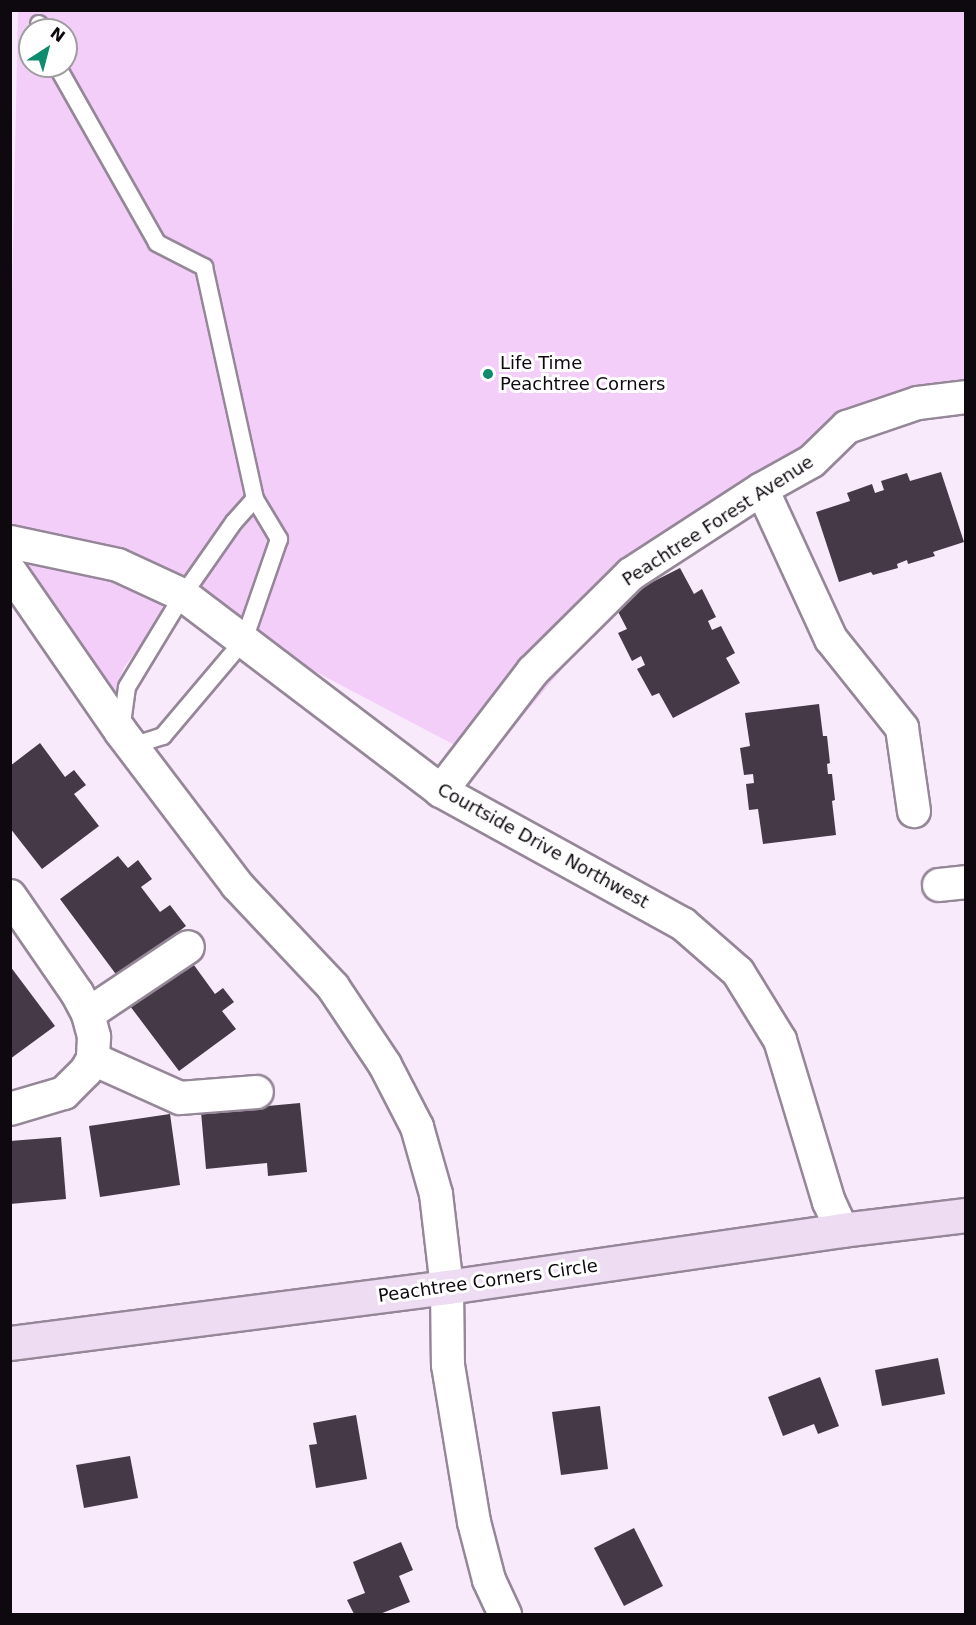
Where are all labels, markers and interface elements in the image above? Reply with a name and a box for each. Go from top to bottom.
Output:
north arrow [18,18,78,78]
text: N [47,23,69,46]
place label: Life Time Peachtree Corners [500,353,665,395]
marker: Life Time Peachtree Corners [481,367,495,381]
street label: Peachtree Forest Avenue [618,451,818,591]
street label: Courtside Drive Northwest [434,779,652,913]
street label: Peachtree Corners Circle [377,1255,599,1307]

